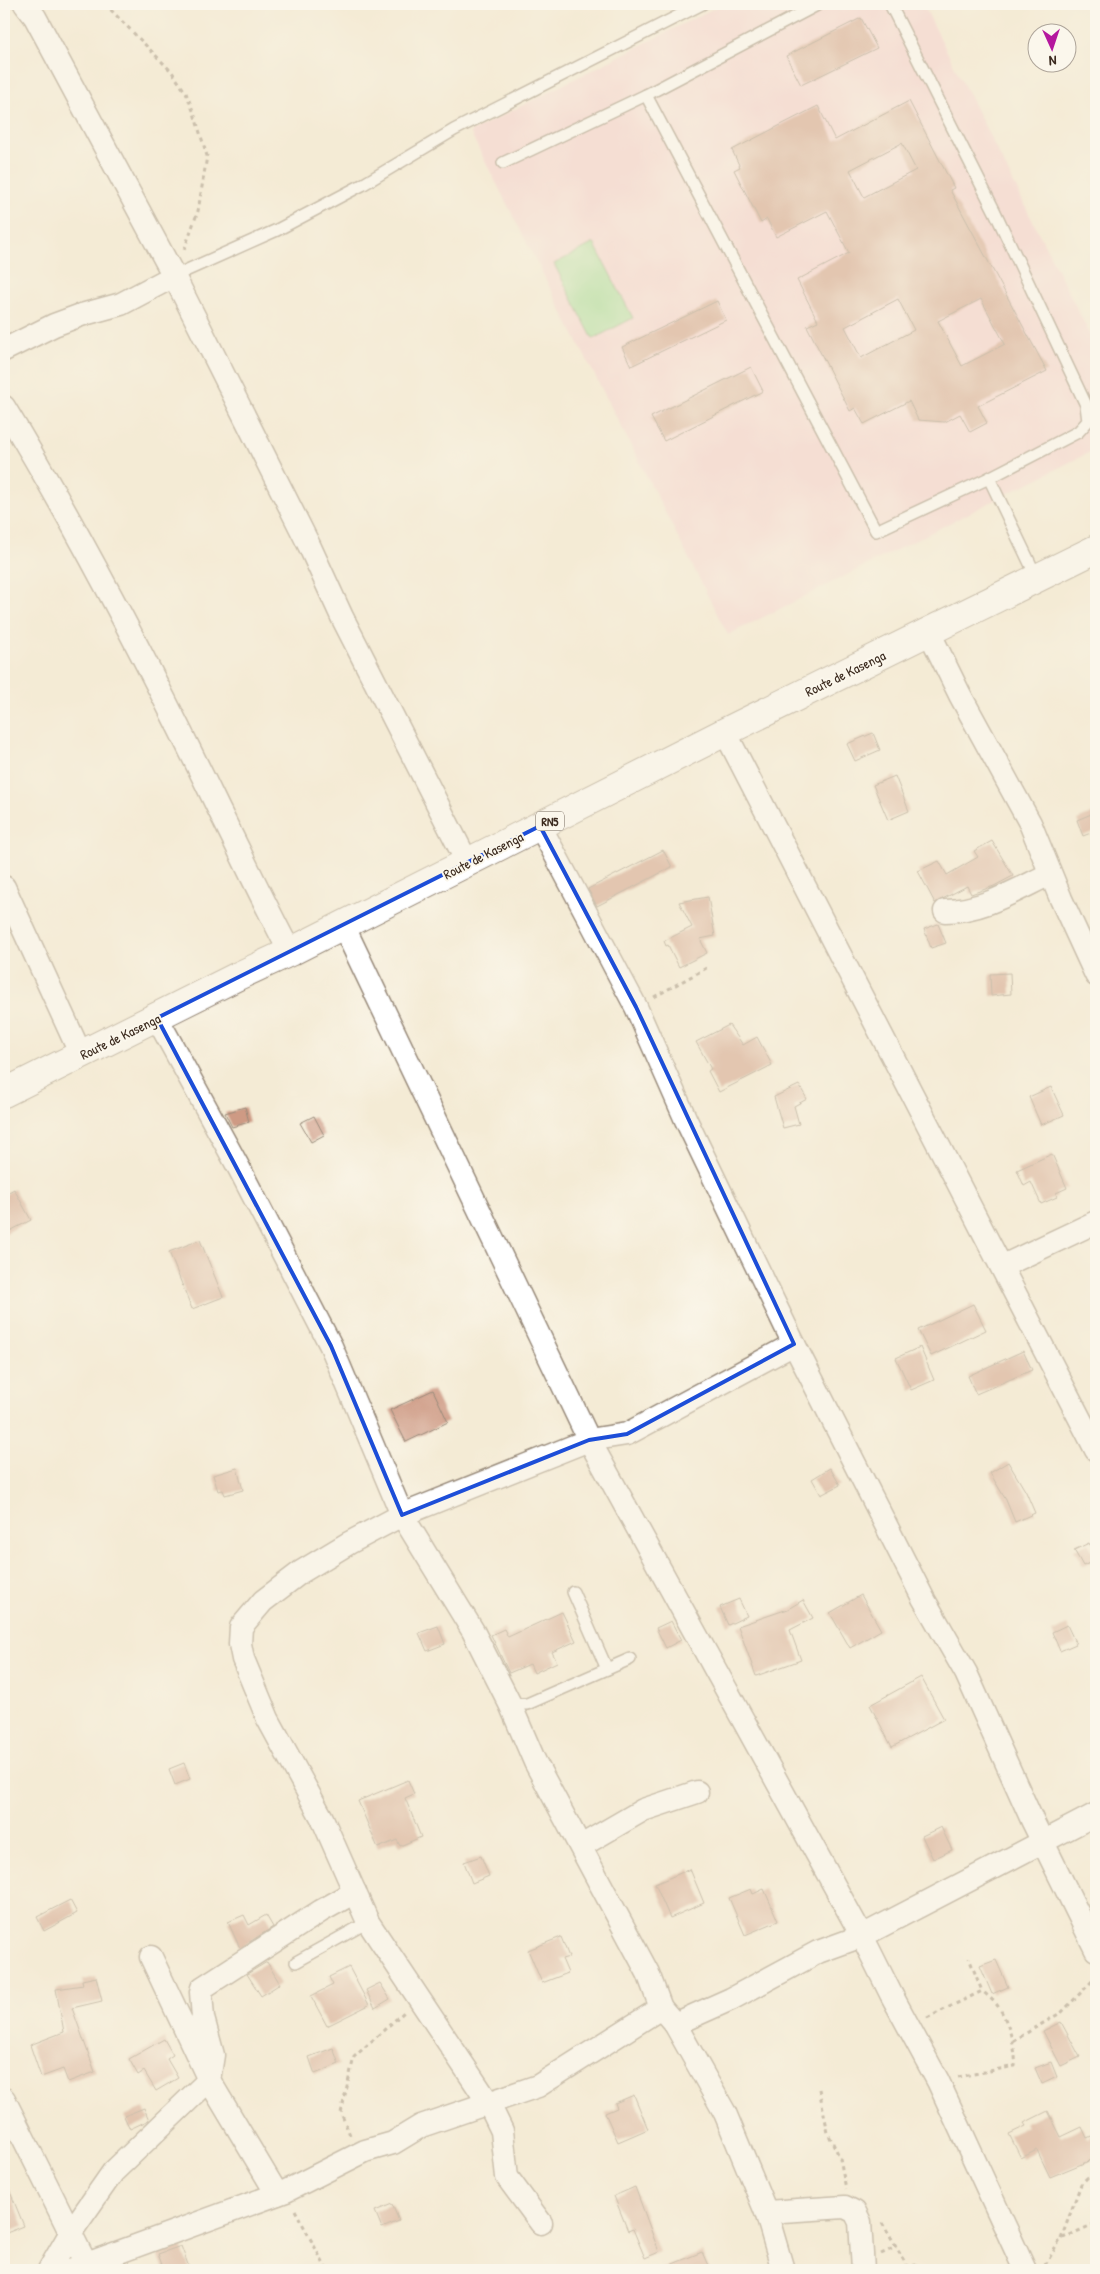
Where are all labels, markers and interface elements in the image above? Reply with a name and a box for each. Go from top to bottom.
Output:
north arrow [1028,22,1078,72]
text: N [1048,52,1057,71]
street label: Route de Kasenga [802,645,889,702]
road number: RN5 [536,811,564,830]
street label: Route de Kasenga [440,826,527,884]
street label: Route de Kasenga [77,1008,164,1065]

